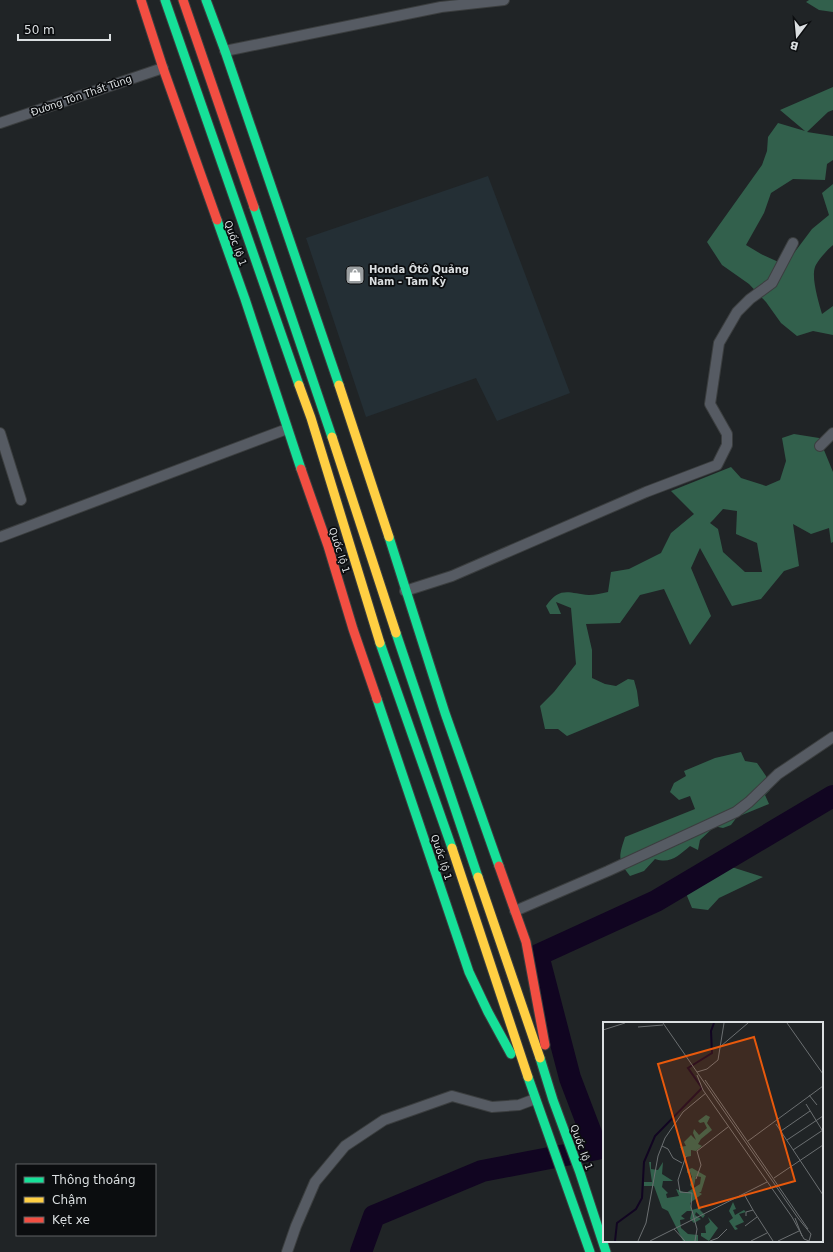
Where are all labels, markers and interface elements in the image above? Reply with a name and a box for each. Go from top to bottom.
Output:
scale bar [18,16,110,42]
north arrow [777,16,817,56]
text: 50 m [24,23,55,37]
text: B [789,38,800,53]
street label: Đường Tôn Thất Tùng [29,73,133,118]
street label: Quốc lộ 1 [221,219,249,268]
place label: Honda Ôtô Quảng Nam - Tam Kỳ [369,263,469,287]
shop icon: Honda Ôtô Quảng Nam - Tam Kỳ [344,264,366,286]
street label: Quốc lộ 1 [326,526,352,575]
street label: Quốc lộ 1 [428,833,454,882]
inset map [603,1022,823,1242]
street label: Quốc lộ 1 [567,1123,595,1172]
legend [16,1164,156,1236]
text: Thông thoáng [51,1173,136,1187]
text: Chậm [52,1193,87,1207]
text: Kẹt xe [52,1213,90,1227]

